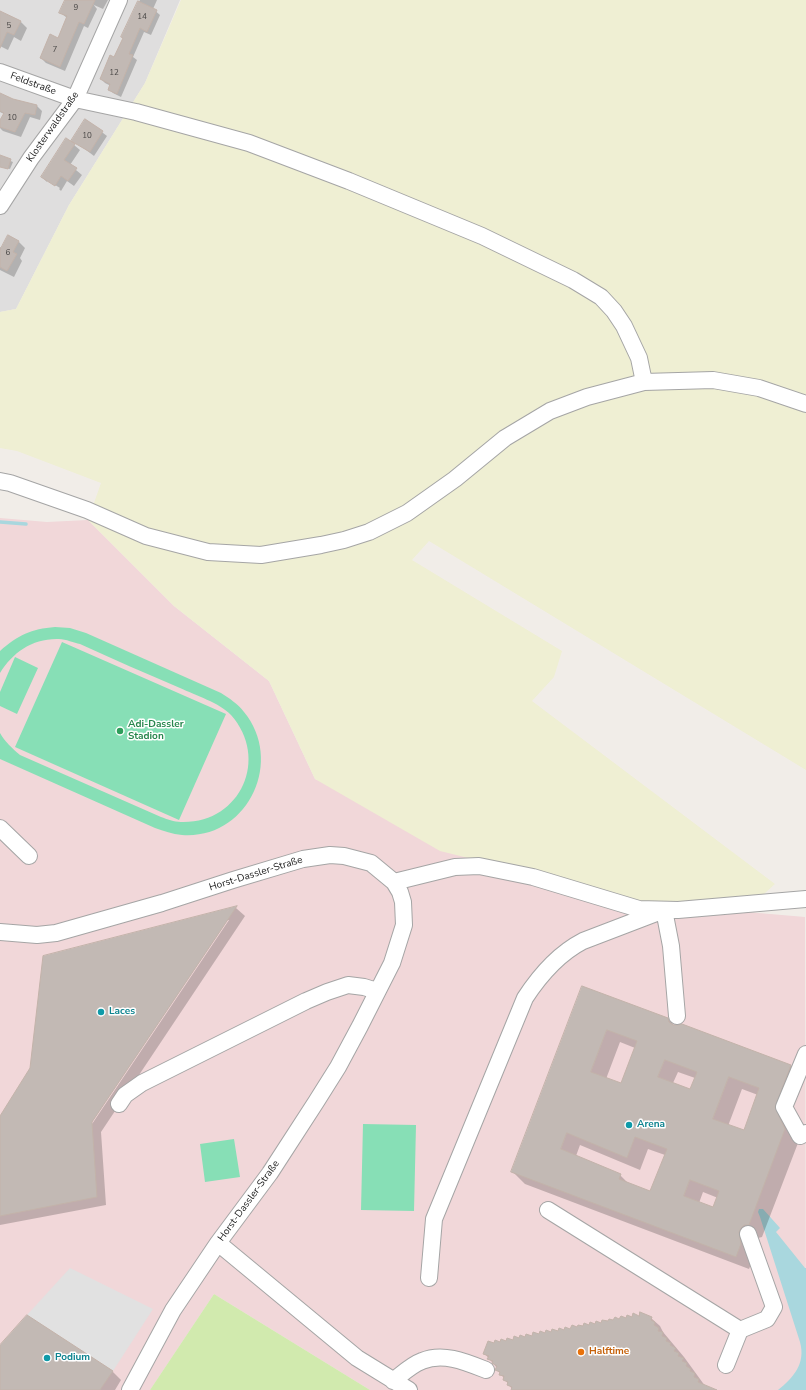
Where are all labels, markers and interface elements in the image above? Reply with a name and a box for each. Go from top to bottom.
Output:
house number: 9 [74,3,78,13]
house number: 14 [137,12,147,22]
house number: 5 [7,21,11,31]
house number: 7 [53,45,57,55]
house number: 12 [109,68,119,78]
street label: Feldstraße [8,70,58,98]
street label: Klosterwaldstraße [24,90,82,164]
house number: 10 [7,113,17,123]
house number: 10 [82,131,92,141]
house number: 6 [6,248,10,258]
place label: Adi-Dassler Stadion [128,719,184,742]
marker: Adi-Dassler Stadion [115,726,125,736]
street label: Horst-Dassler-Straße [208,854,304,894]
place label: Laces [109,1006,135,1018]
marker: Laces [96,1007,106,1017]
place label: Arena [637,1119,665,1131]
marker: Arena [624,1120,634,1130]
street label: Horst-Dassler-Straße [216,1158,282,1244]
place label: Halftime [589,1346,629,1358]
marker: Halftime [576,1347,586,1357]
place label: Podium [55,1352,90,1364]
marker: Podium [42,1353,52,1363]

